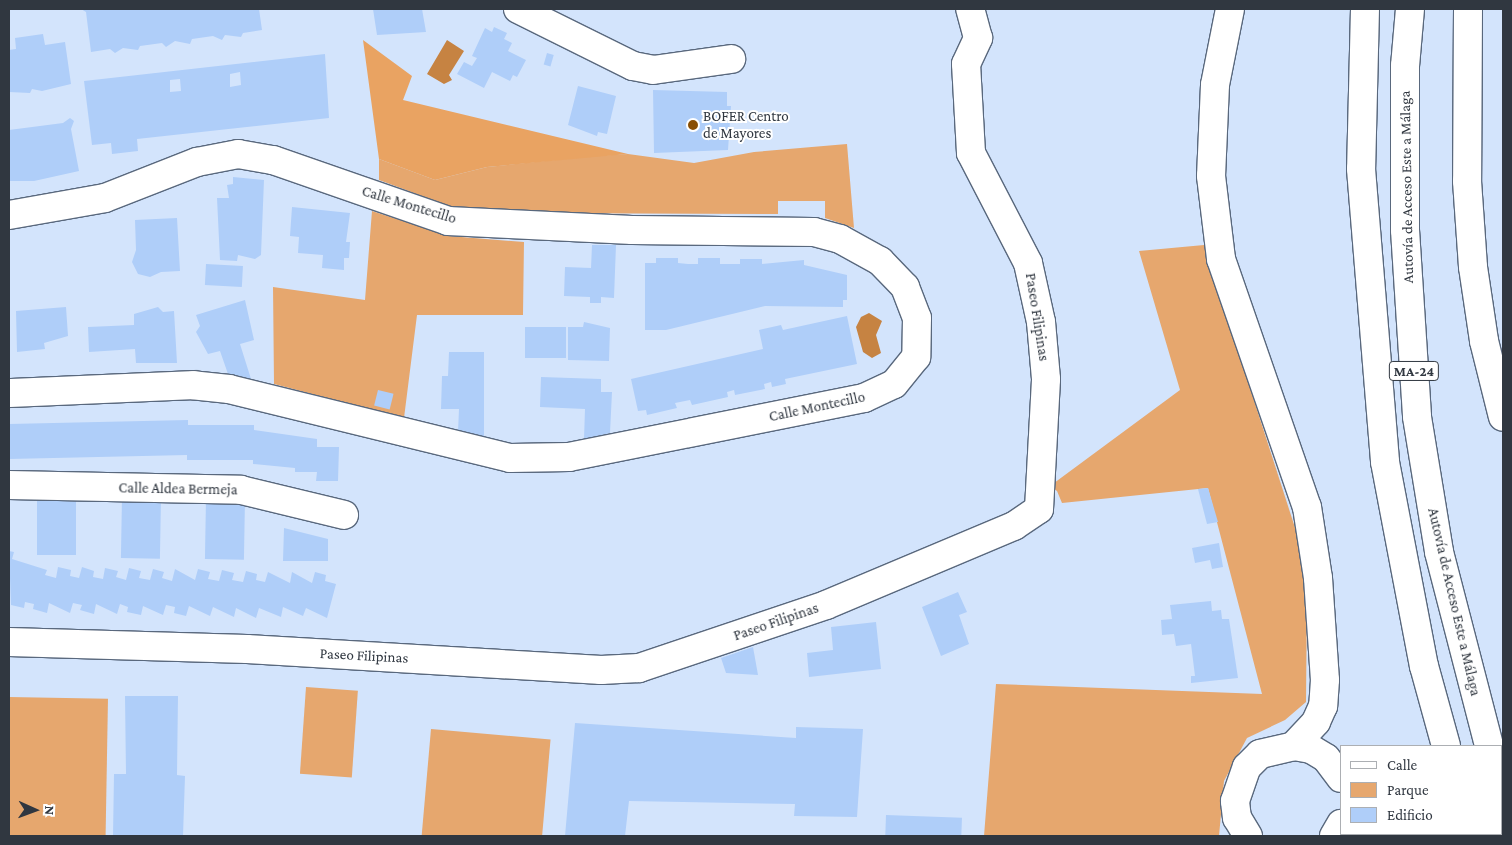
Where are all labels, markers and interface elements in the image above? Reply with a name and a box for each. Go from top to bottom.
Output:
street label: Autovía de Acceso Este a Málaga [1396,91,1418,283]
place label: BOFER Centro de Mayores [703,107,789,142]
marker: BOFER Centro de Mayores [687,119,699,131]
street label: Calle Montecillo [360,182,458,228]
street label: Paseo Filipinas [1021,272,1053,362]
road number: MA-24 [1388,360,1440,382]
street label: Calle Montecillo [767,388,867,426]
street label: Calle Aldea Bermeja [118,479,238,499]
street label: Autovía de Acceso Este a Málaga [1424,506,1484,698]
street label: Paseo Filipinas [731,599,821,645]
street label: Paseo Filipinas [319,645,409,667]
legend [1340,745,1502,835]
text: Calle [1387,757,1417,773]
text: Parque [1387,782,1428,798]
north arrow [10,785,60,835]
text: N [42,805,58,816]
text: Edificio [1387,807,1433,823]

